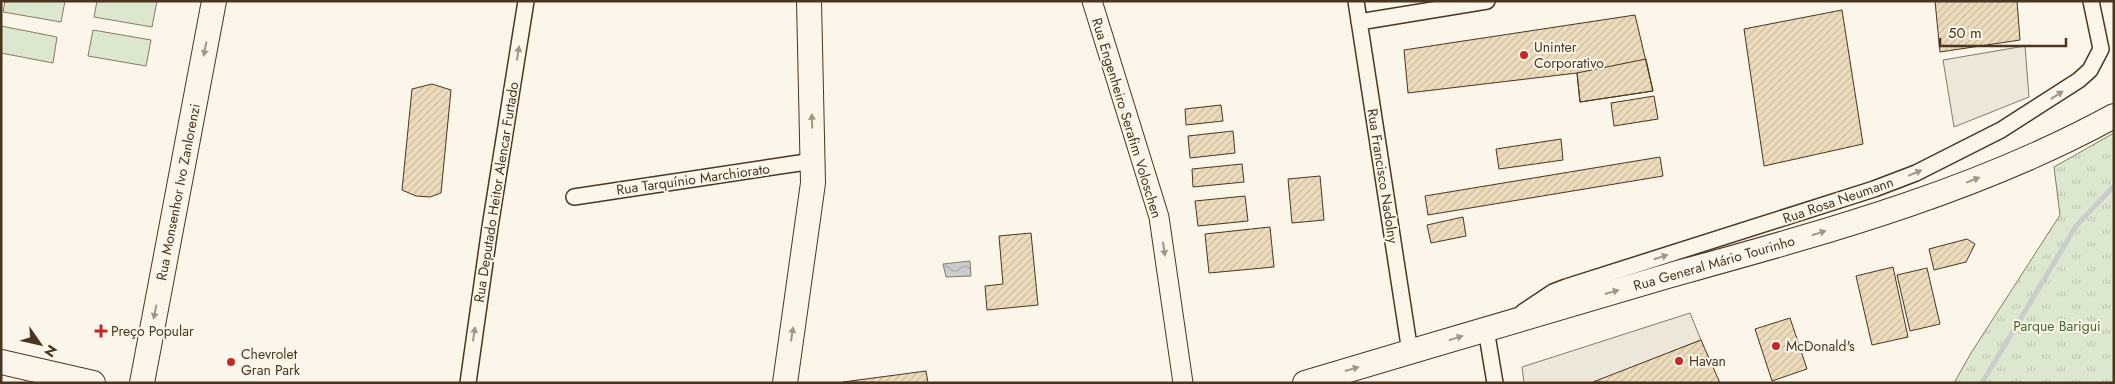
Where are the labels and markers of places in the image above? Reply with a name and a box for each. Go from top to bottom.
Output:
place label: Uninter Corporativo [1534,37,1604,73]
marker: Uninter Corporativo [1518,49,1530,61]
place label: Preço Popular [111,321,194,341]
marker: Preço Popular [95,325,107,337]
place label: McDonald's [1786,336,1855,356]
marker: McDonald's [1770,340,1782,352]
place label: Chevrolet Gran Park [241,344,301,380]
place label: Havan [1689,351,1726,371]
marker: Havan [1673,355,1685,367]
marker: Chevrolet Gran Park [225,356,237,368]

